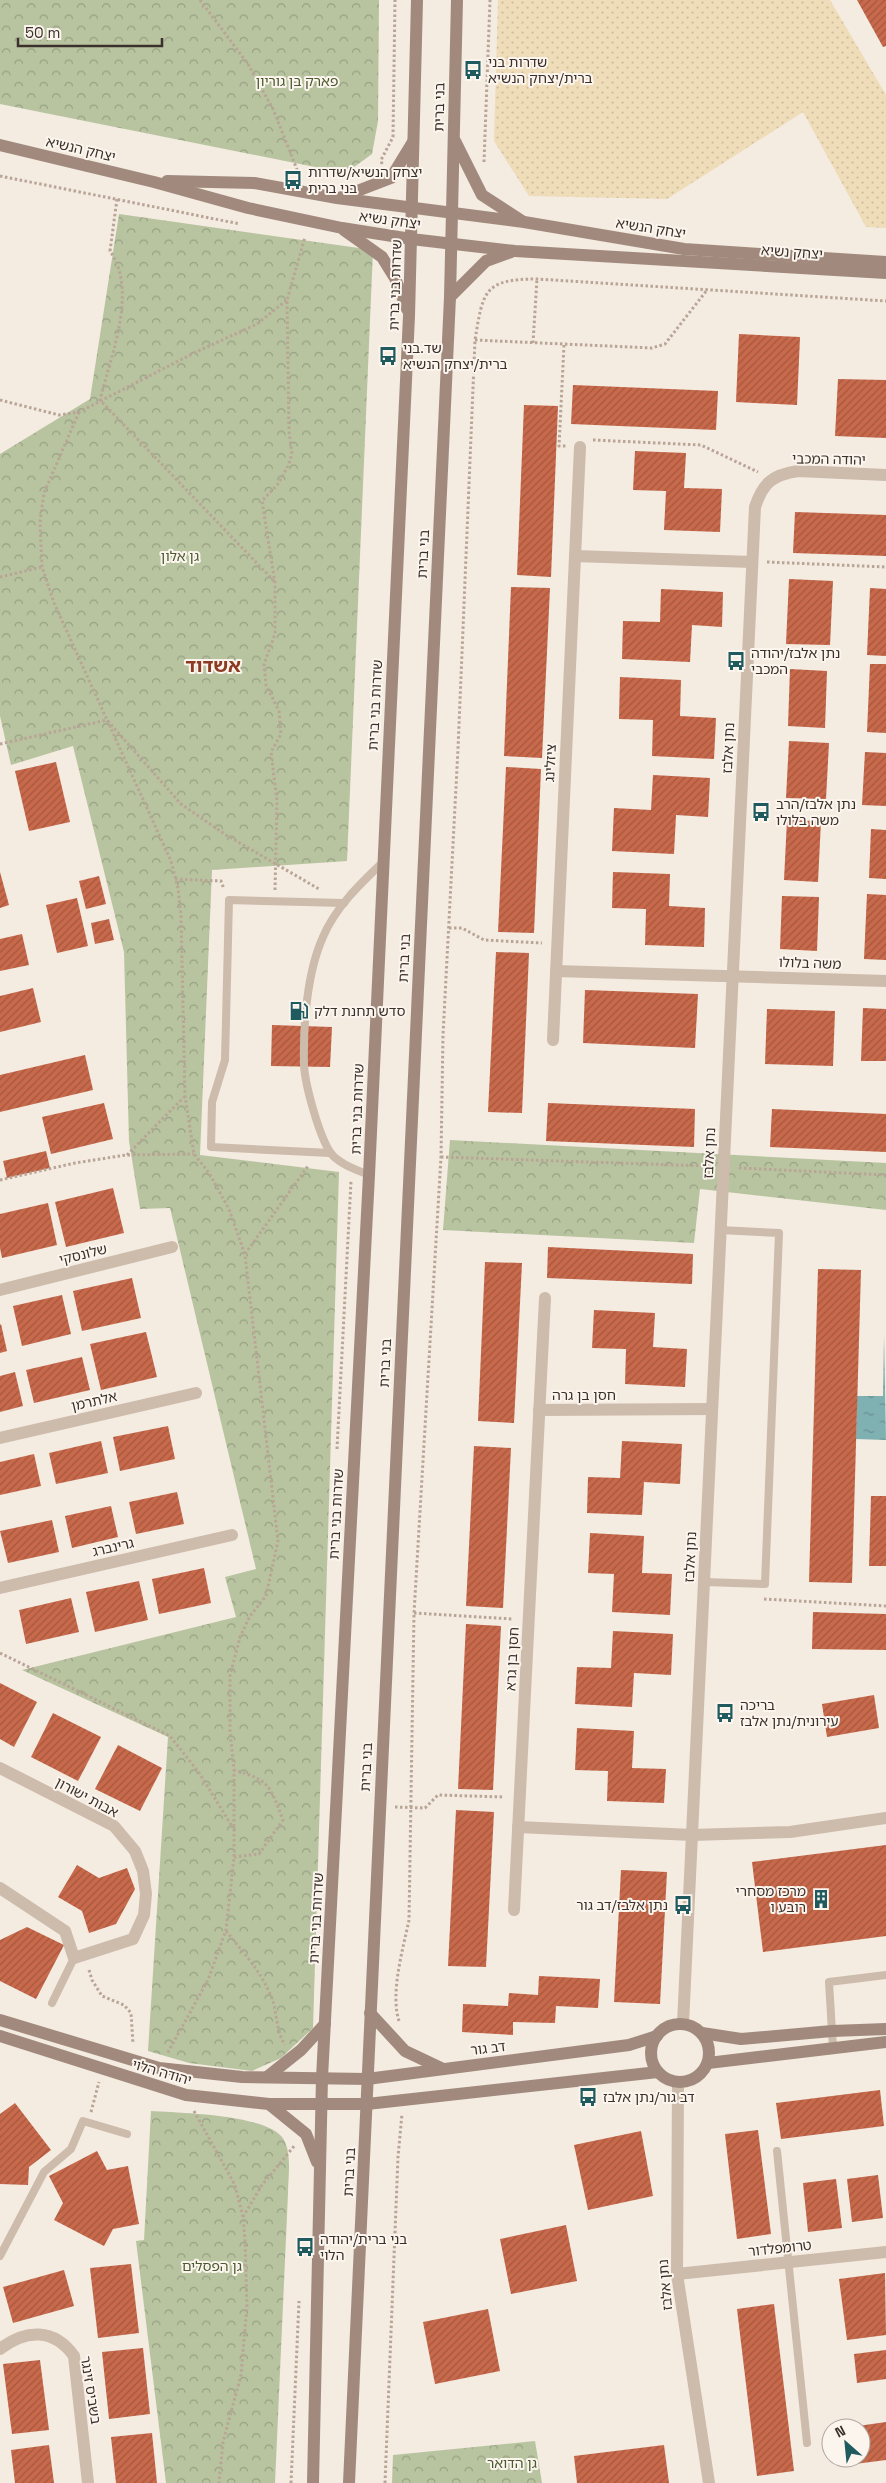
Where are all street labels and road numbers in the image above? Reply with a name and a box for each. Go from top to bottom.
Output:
street label: בני ברית [430,82,448,132]
street label: יצחק הנשיא [44,132,118,166]
street label: יצחק נשיא [358,207,422,233]
street label: יצחק הנשיא [615,214,687,242]
street label: שדרות בני ברית [384,239,406,331]
street label: יצחק נשיא [760,241,824,263]
street label: יהודה המכבי [792,449,866,469]
street label: בני ברית [413,529,433,579]
street label: שדרות בני ברית [364,659,386,751]
street label: נתן אלבז [718,722,738,774]
street label: ציזלינג [540,743,560,783]
street label: בני ברית [394,933,414,983]
street label: משה בלולו [778,953,842,973]
street label: שדרות בני ברית [346,1063,368,1155]
street label: נתן אלבז [699,1127,719,1179]
street label: שלונסקי [57,1239,109,1269]
street label: בני ברית [375,1338,395,1388]
street label: חסן בן גרה [552,1386,616,1404]
street label: אלתרמן [69,1387,119,1415]
street label: שדרות בני ברית [325,1468,347,1560]
street label: נתן אלבז [680,1531,700,1583]
street label: גרינברג [90,1533,136,1561]
street label: חסן בן גרא [501,1627,523,1691]
street label: בני ברית [356,1742,376,1792]
street label: אבות ישורון [52,1773,122,1821]
street label: שדרות בני ברית [305,1872,327,1964]
street label: דב גור [469,2037,507,2059]
street label: יהודה הלוי [130,2055,194,2089]
street label: בני ברית [339,2147,359,2197]
street label: טרומפלדור [747,2236,813,2260]
street label: נתן אלבז [654,2259,676,2311]
street label: בשביס זינגר [77,2354,105,2426]

